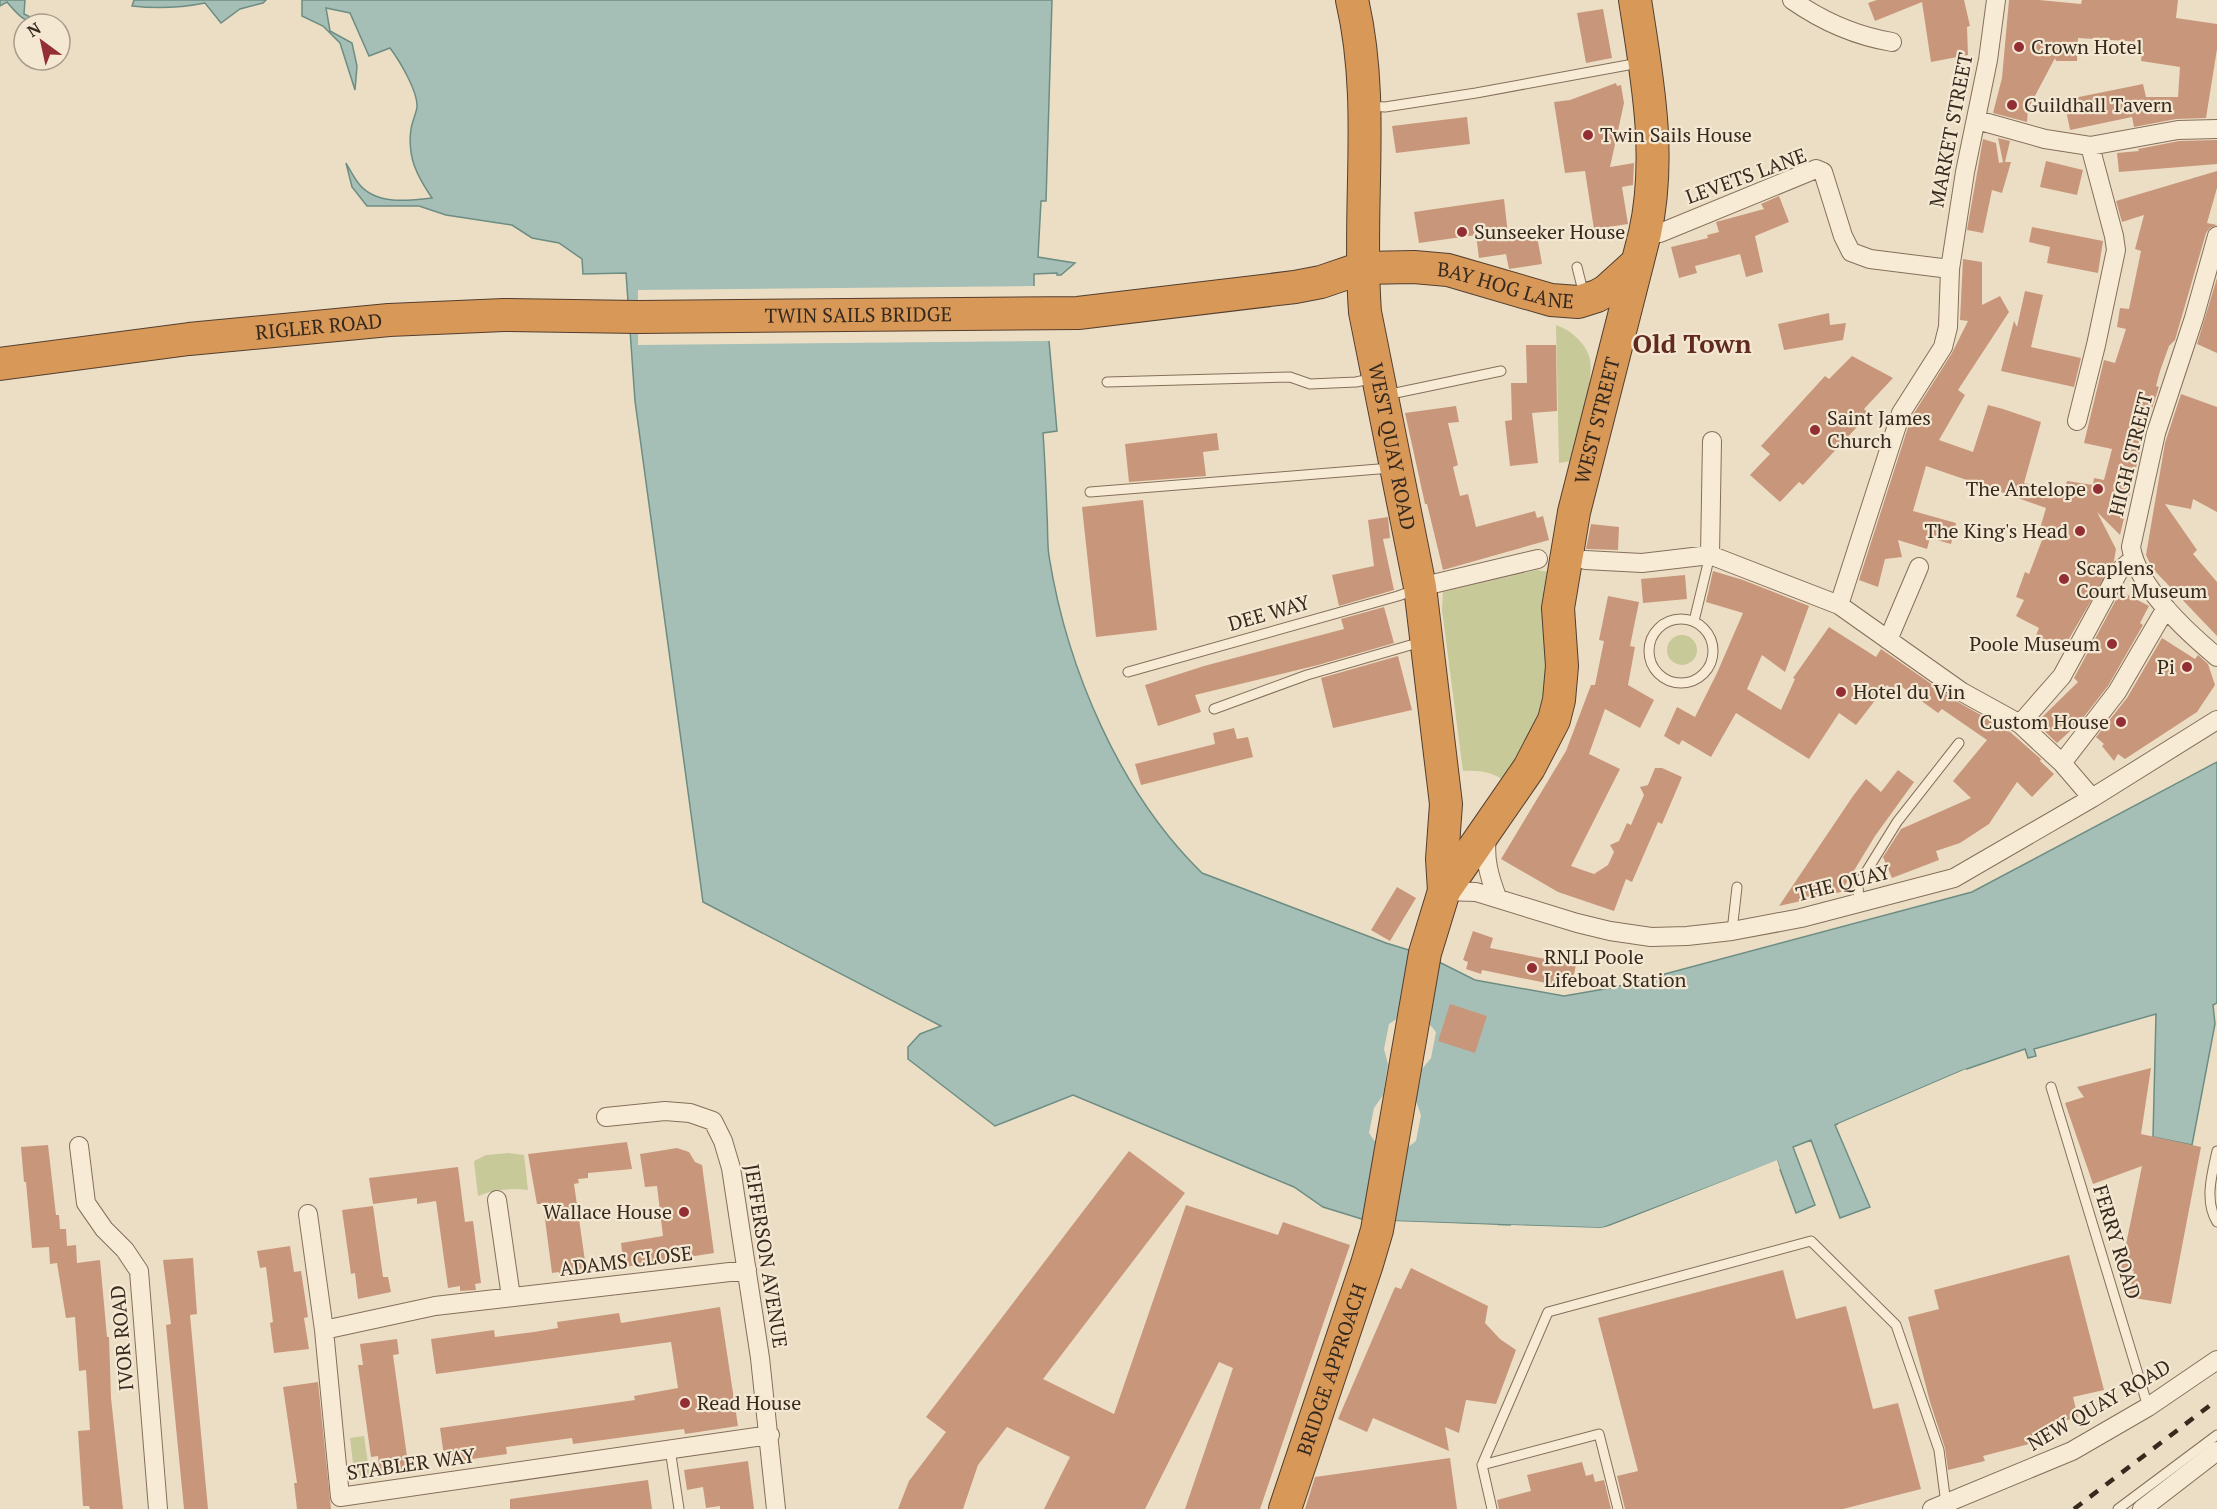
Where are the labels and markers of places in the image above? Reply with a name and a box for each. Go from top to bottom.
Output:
place label: Crown Hotel [2031,33,2143,60]
marker: Crown Hotel [2012,40,2026,54]
place label: Guildhall Tavern [2024,91,2173,118]
marker: Guildhall Tavern [2005,98,2019,112]
place label: Twin Sails House [1600,121,1752,148]
marker: Twin Sails House [1581,128,1595,142]
place label: Sunseeker House [1474,218,1625,245]
marker: Sunseeker House [1455,225,1469,239]
place label: Saint James Church [1827,404,1931,454]
marker: Saint James Church [1808,423,1822,437]
place label: The Antelope [1966,475,2086,502]
marker: The Antelope [2091,482,2105,496]
place label: The King's Head [1924,517,2068,544]
marker: The King's Head [2073,524,2087,538]
place label: Scaplens Court Museum [2076,554,2207,604]
marker: Scaplens Court Museum [2057,572,2071,586]
place label: Poole Museum [1969,630,2100,657]
marker: Poole Museum [2105,637,2119,651]
place label: Pi [2157,653,2175,680]
marker: Pi [2180,660,2194,674]
place label: Hotel du Vin [1853,678,1965,705]
marker: Hotel du Vin [1834,685,1848,699]
place label: Custom House [1980,708,2109,735]
marker: Custom House [2114,715,2128,729]
place label: RNLI Poole Lifeboat Station [1544,943,1687,993]
marker: RNLI Poole Lifeboat Station [1525,961,1539,975]
place label: Wallace House [543,1198,672,1225]
marker: Wallace House [677,1205,691,1219]
place label: Read House [697,1389,801,1416]
marker: Read House [678,1396,692,1410]

